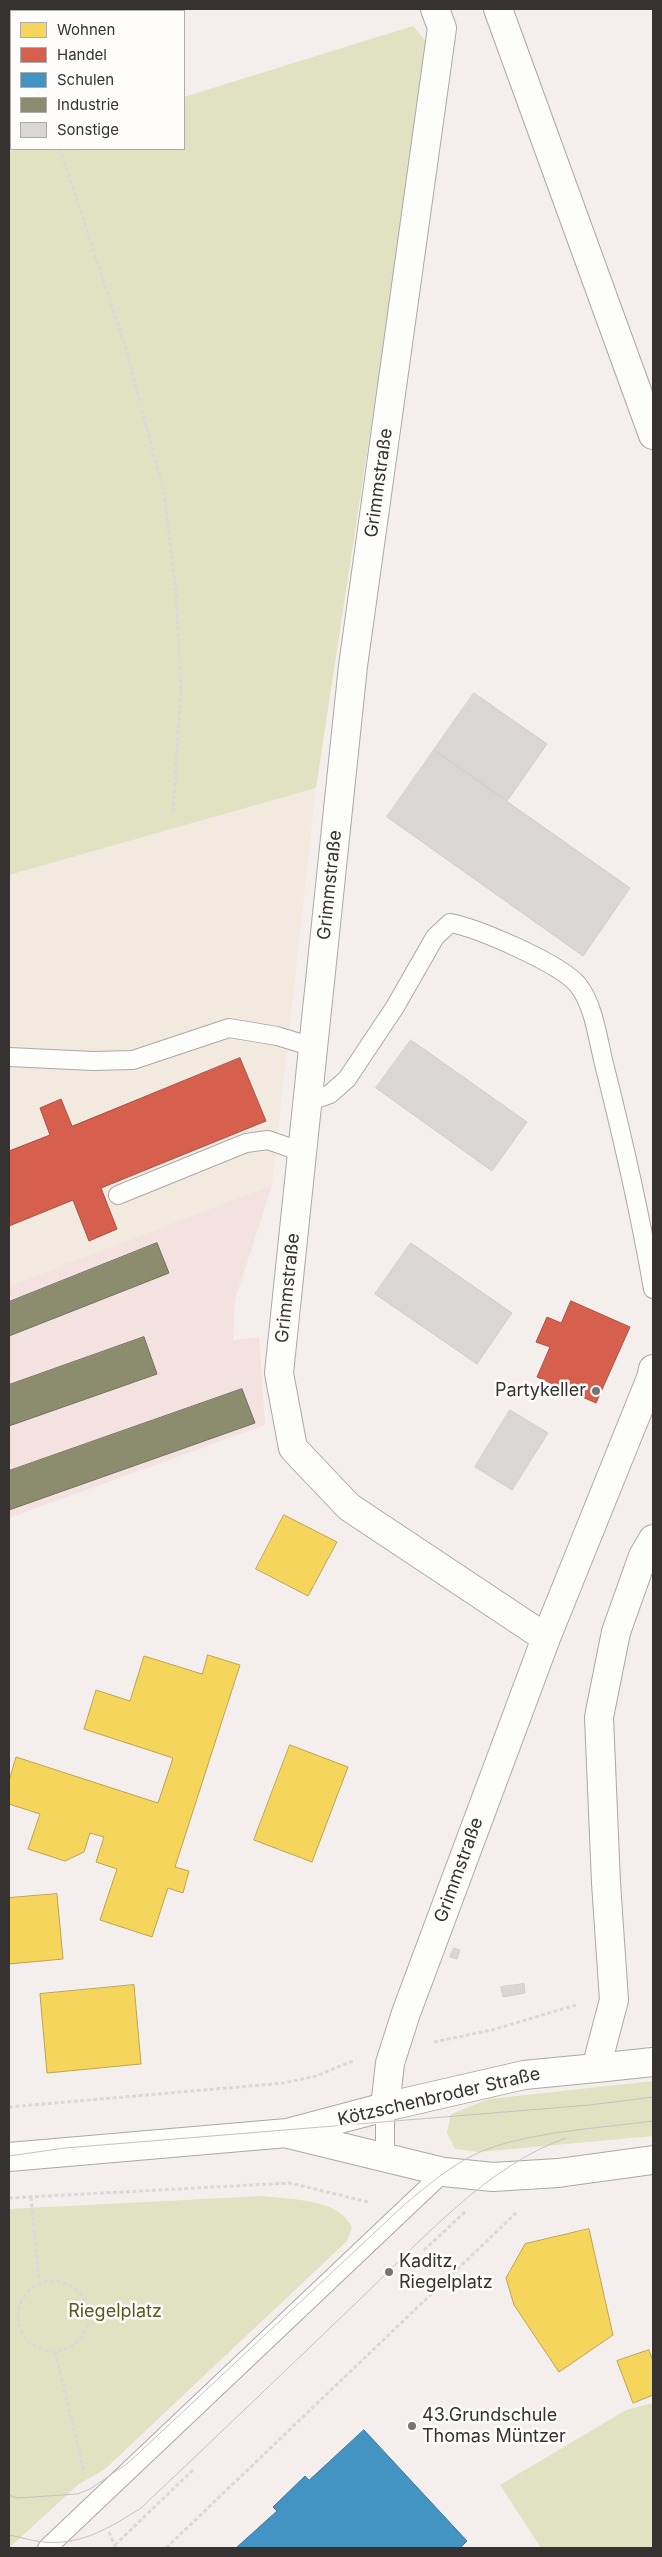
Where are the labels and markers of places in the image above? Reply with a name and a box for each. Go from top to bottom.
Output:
place label: Partykeller [495,1380,586,1402]
marker: Partykeller [590,1385,602,1397]
place label: Kaditz, Riegelplatz [399,2251,493,2294]
marker: Kaditz, Riegelplatz [383,2266,395,2278]
place label: 43.Grundschule Thomas Müntzer [422,2405,566,2448]
marker: 43.Grundschule Thomas Müntzer [406,2420,418,2432]

